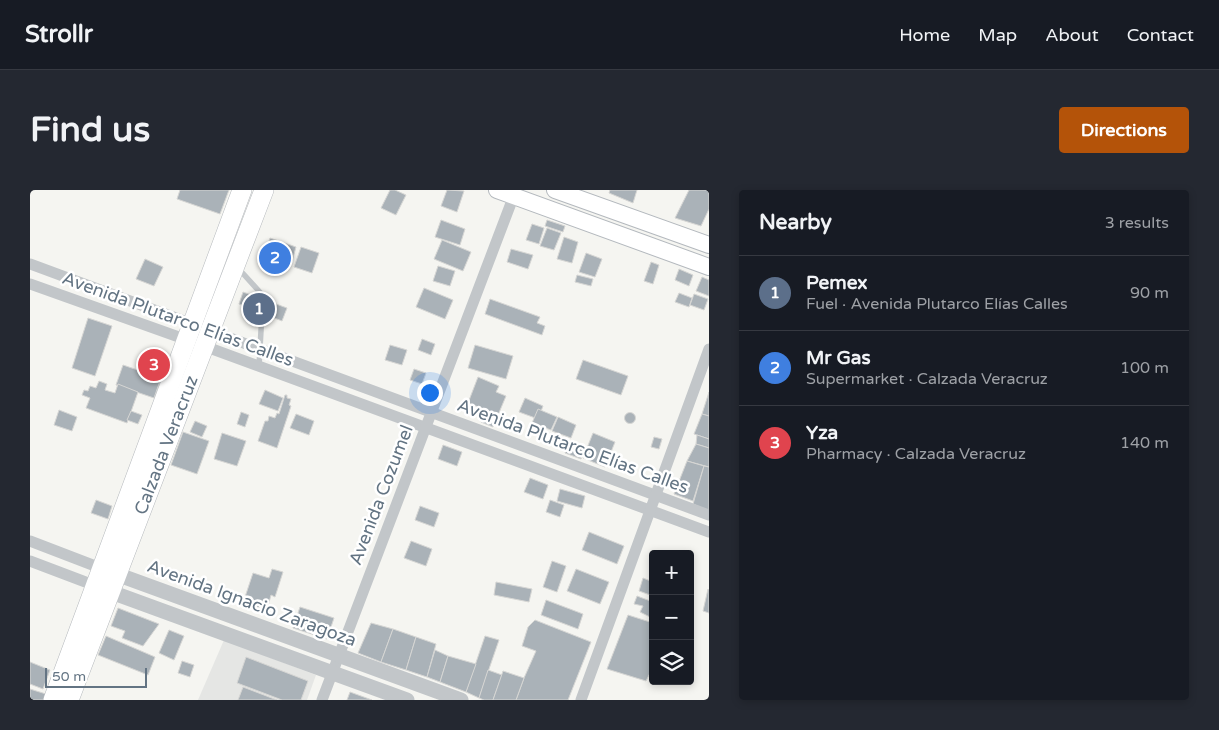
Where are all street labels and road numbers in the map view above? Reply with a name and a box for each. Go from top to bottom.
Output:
street label: Avenida Plutarco Elías Calles [59,267,297,371]
street label: Calzada Veracruz [129,372,203,518]
street label: Avenida Plutarco Elías Calles [454,394,692,498]
street label: Avenida Cozumel [344,422,418,568]
street label: Avenida Ignacio Zaragoza [144,555,360,651]

